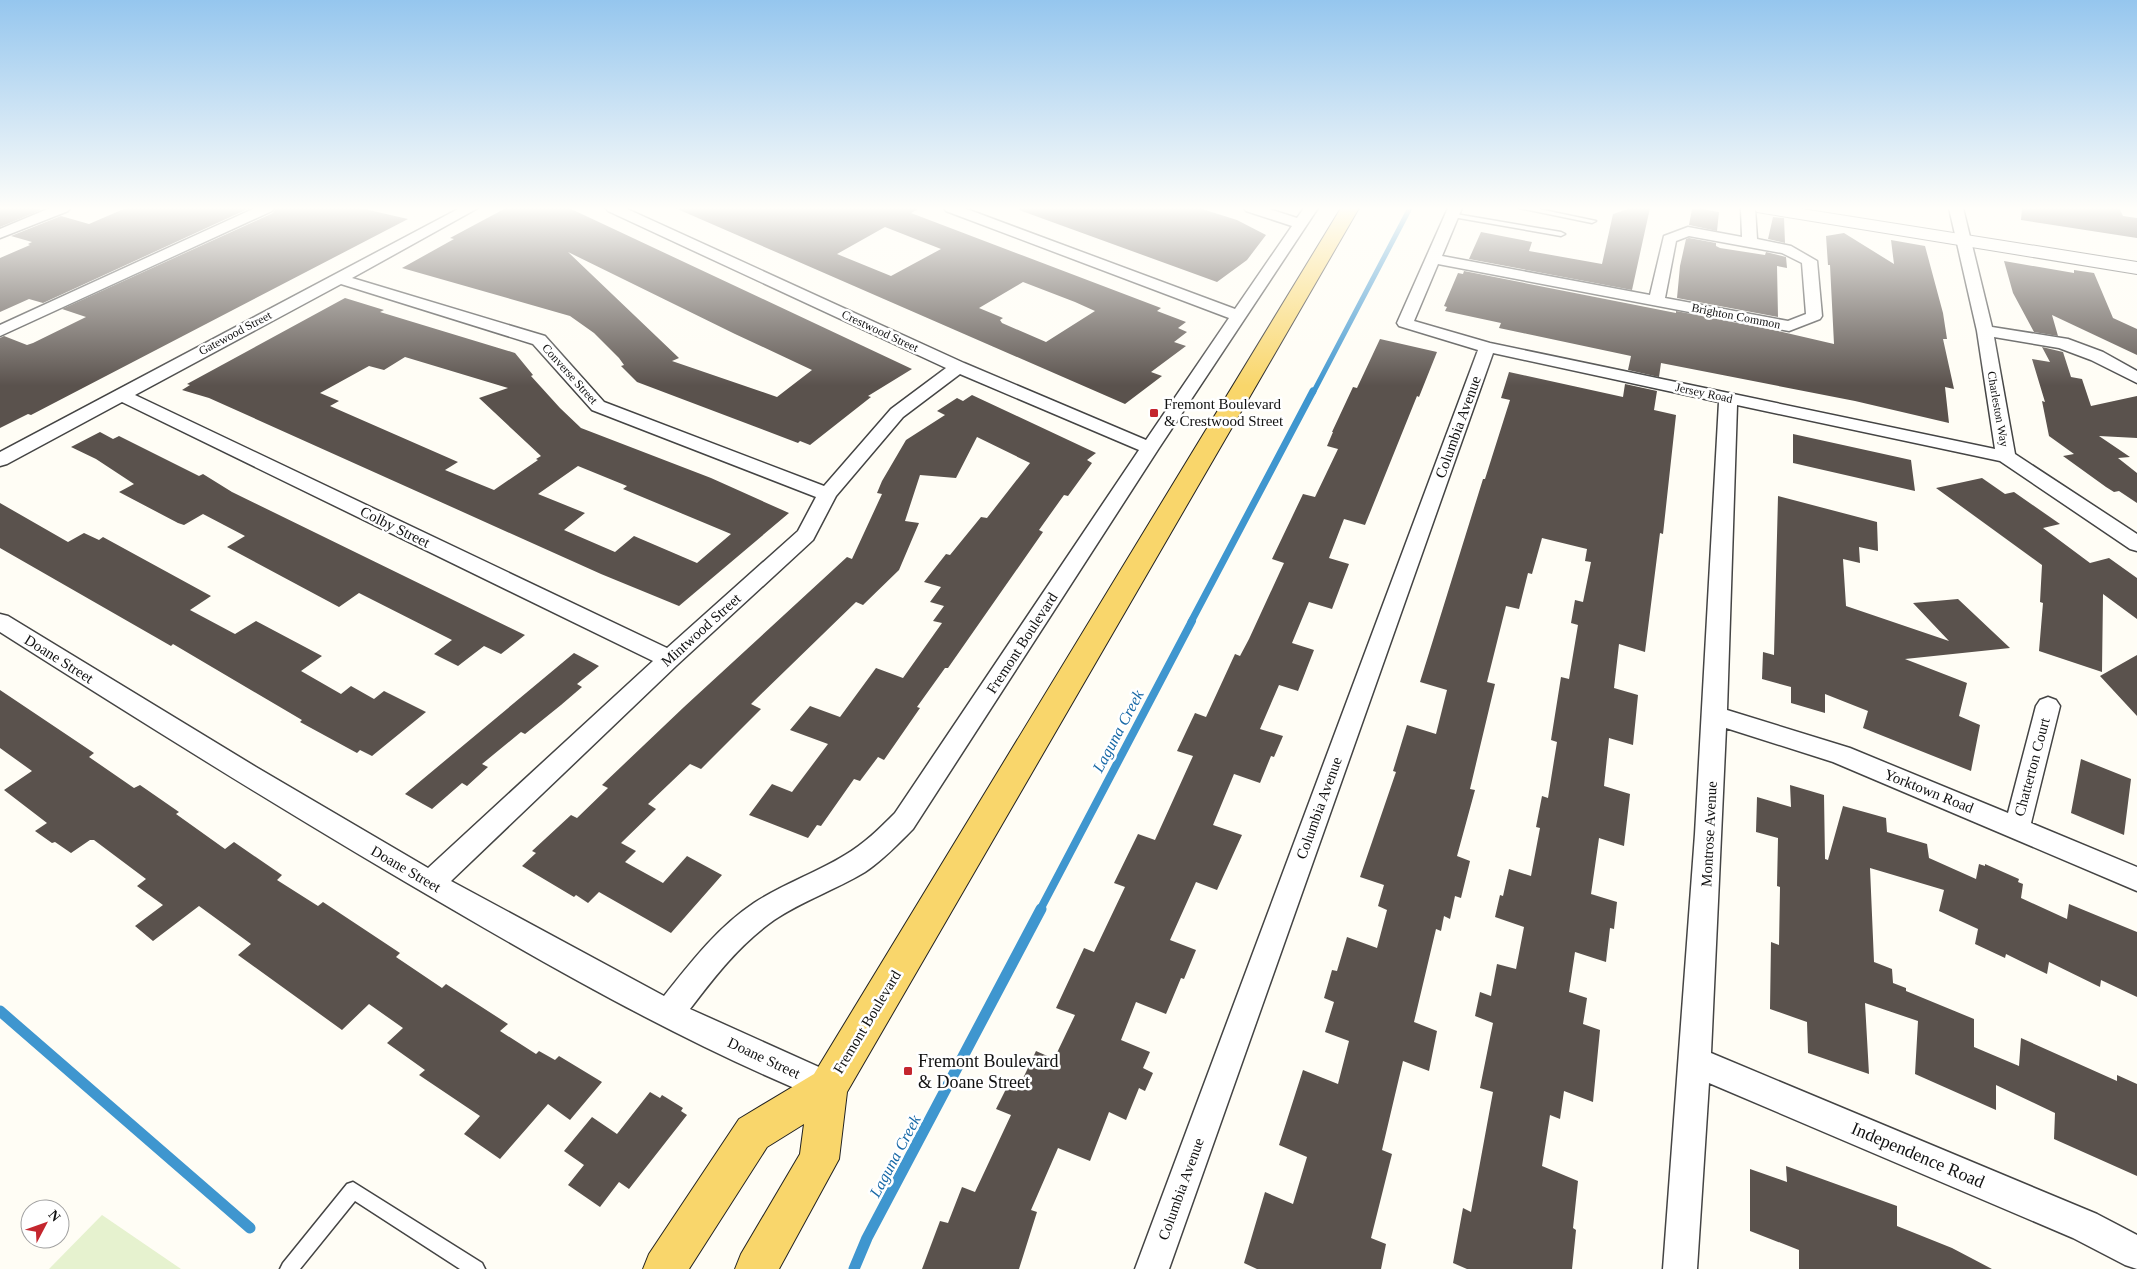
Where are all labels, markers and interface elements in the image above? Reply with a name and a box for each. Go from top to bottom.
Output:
street label: Brighton Common [1690,301,1782,331]
street label: Crestwood Street [839,307,921,355]
street label: Gatewood Street [196,308,274,358]
street label: Converse Street [539,341,601,408]
street label: Charleston Way [1984,370,2012,448]
street label: Columbia Avenue [1432,373,1484,480]
street label: Jersey Road [1674,380,1734,406]
place label: Fremont Boulevard & Crestwood Street [1164,396,1284,429]
marker: Fremont Boulevard & Crestwood Street [1148,407,1160,419]
street label: Colby Street [358,503,433,551]
street label: Fremont Boulevard [983,589,1061,696]
street label: Mintwood Street [658,590,745,670]
street label: Doane Street [22,632,97,687]
water label: Laguna Creek [1089,686,1148,776]
street label: Chatterton Court [2011,715,2053,818]
street label: Columbia Avenue [1293,754,1345,861]
street label: Yorktown Road [1882,766,1976,816]
street label: Montrose Avenue [1698,780,1720,887]
street label: Doane Street [368,843,444,896]
street label: Fremont Boulevard [830,967,904,1076]
street label: Doane Street [725,1034,803,1082]
place label: Fremont Boulevard & Doane Street [918,1051,1058,1092]
marker: Fremont Boulevard & Doane Street [902,1065,914,1077]
water label: Laguna Creek [866,1111,925,1201]
street label: Independence Road [1849,1118,1987,1192]
street label: Columbia Avenue [1155,1135,1207,1242]
north arrow [20,1199,70,1249]
text: N [45,1207,63,1225]

